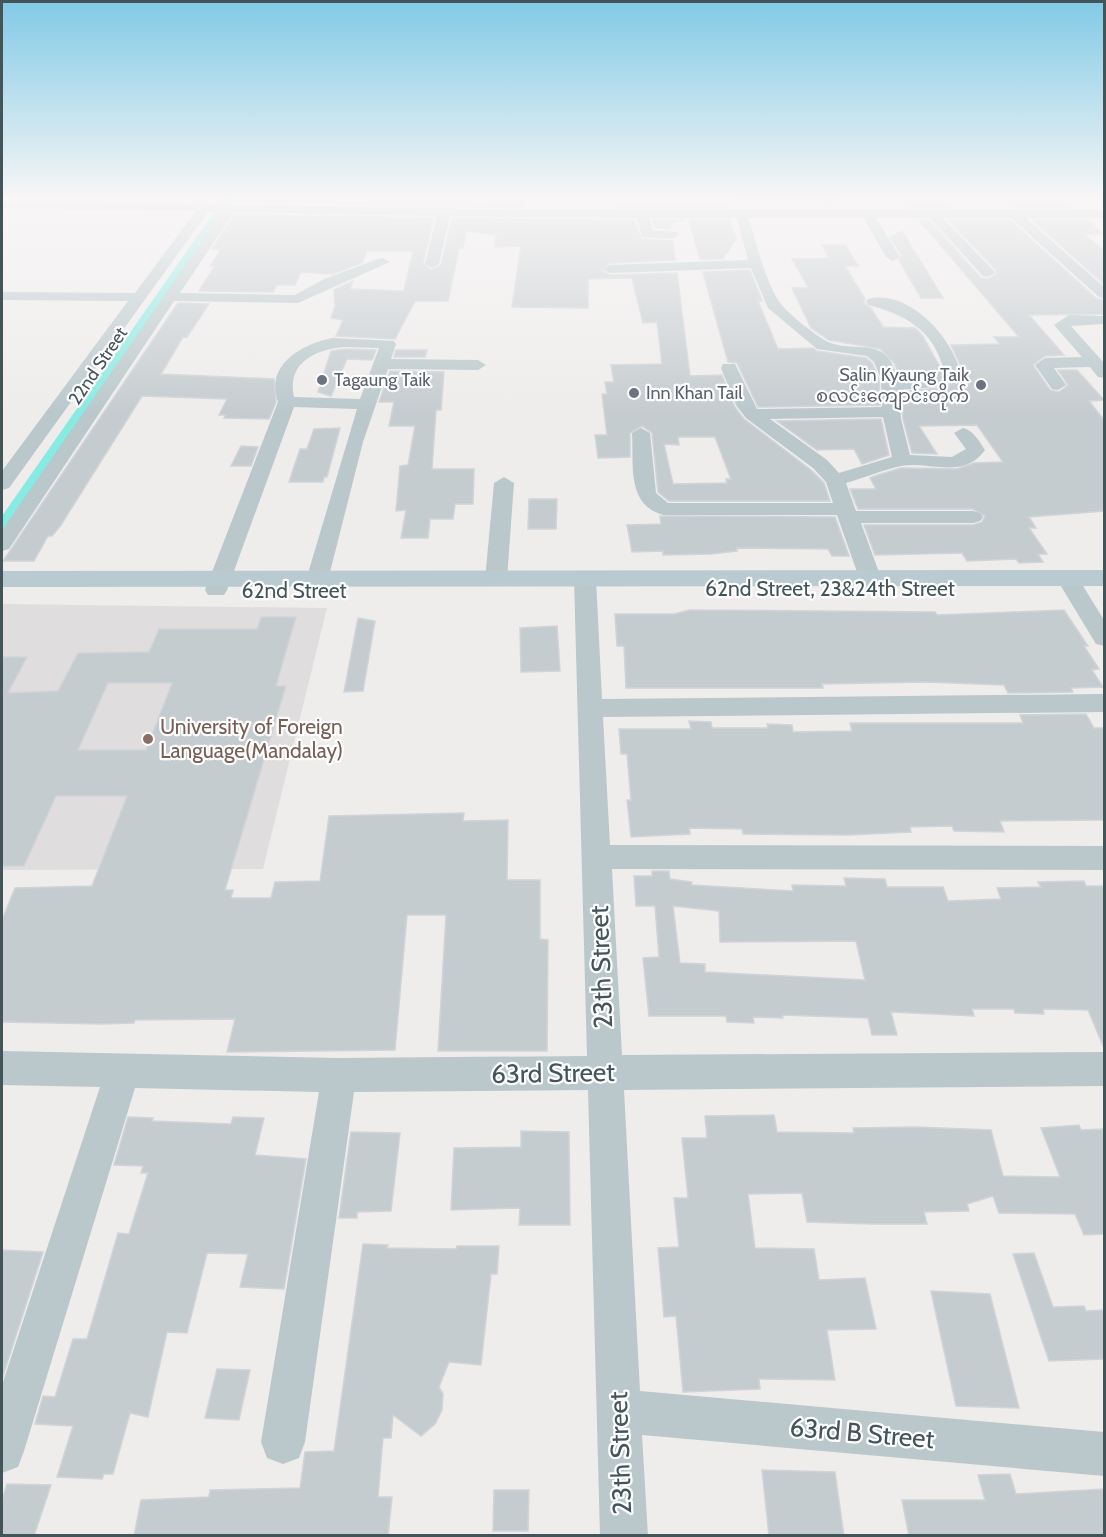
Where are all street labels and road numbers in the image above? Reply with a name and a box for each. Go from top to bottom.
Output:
street label: 22nd Street [64,323,132,409]
street label: 62nd Street, 23&24th Street [705,576,955,601]
street label: 62nd Street [241,578,347,603]
street label: 23th Street [583,905,619,1029]
street label: 63rd Street [491,1056,615,1090]
street label: 23th Street [602,1391,638,1515]
street label: 63rd B Street [788,1411,936,1455]

